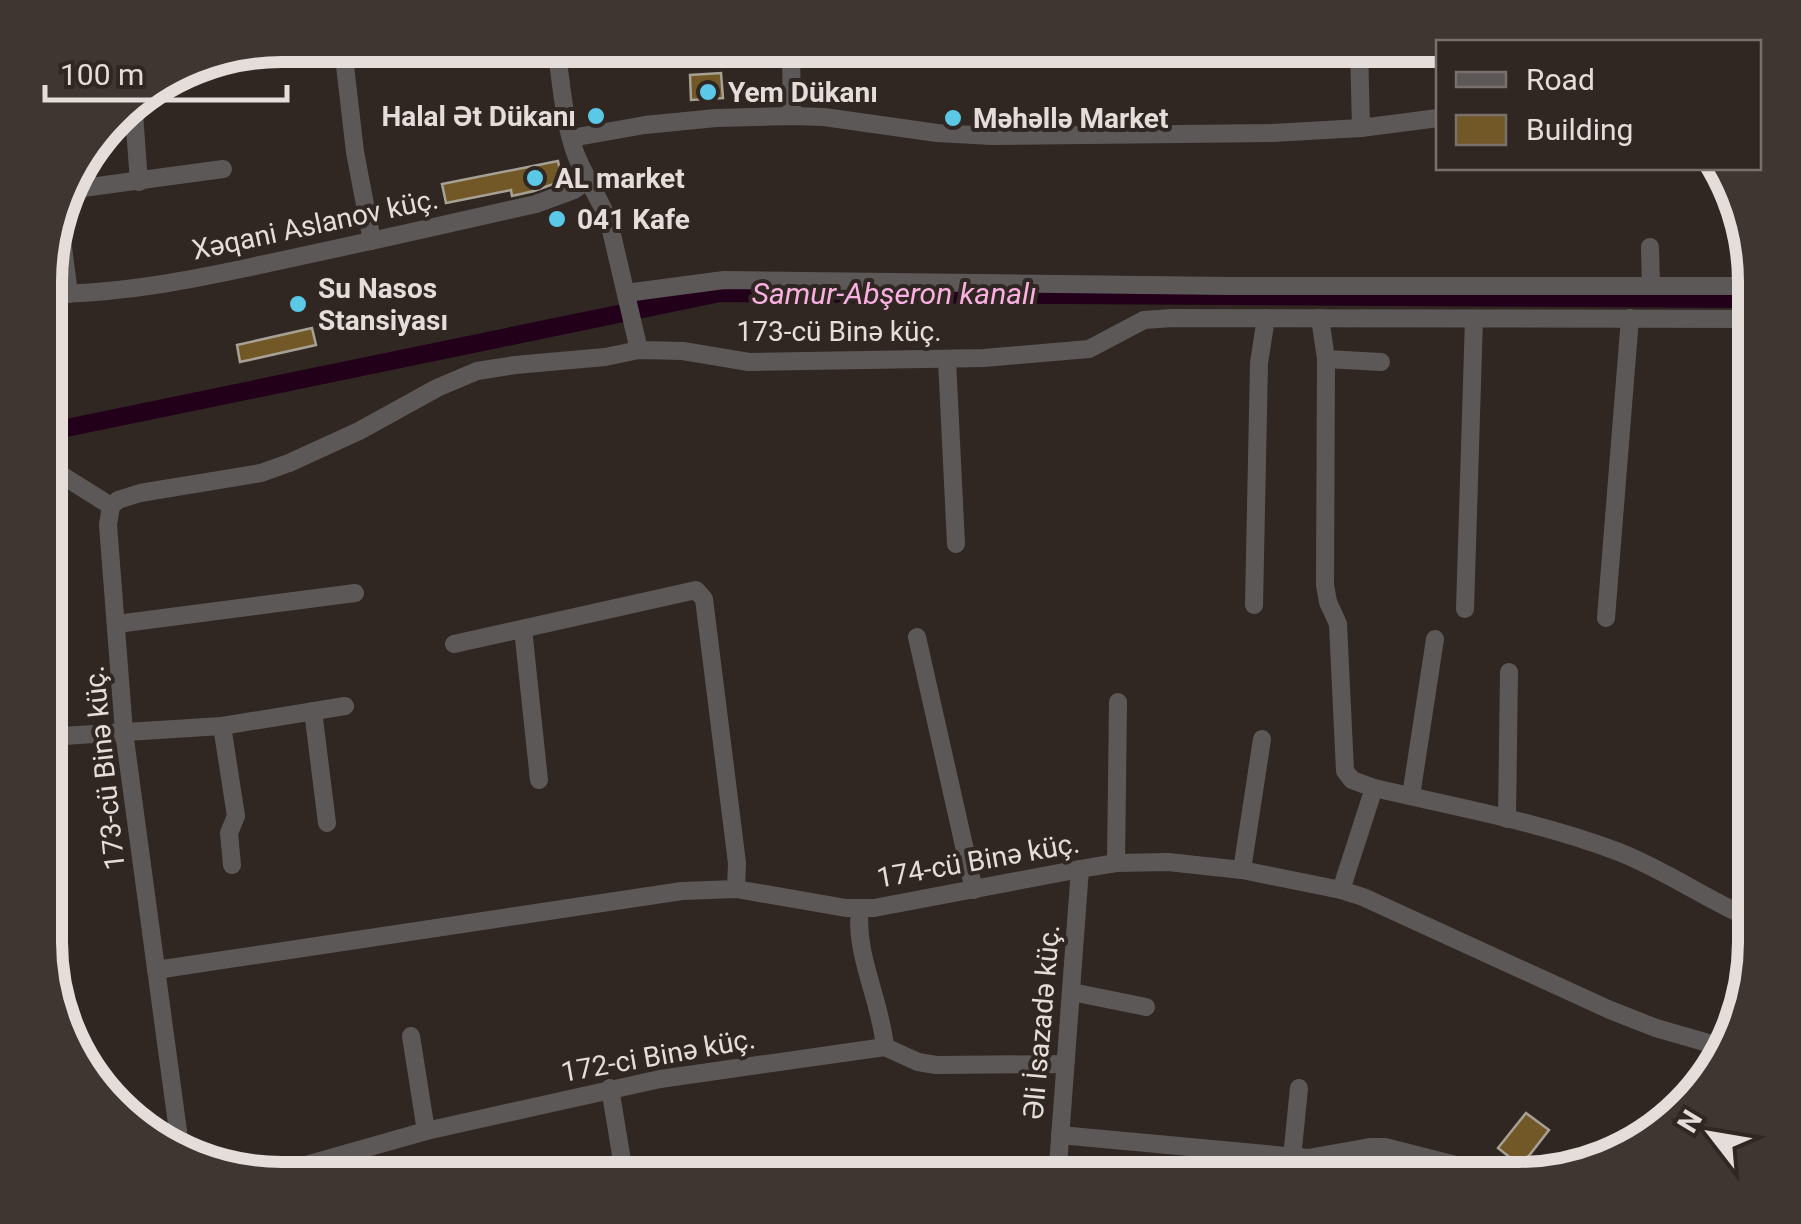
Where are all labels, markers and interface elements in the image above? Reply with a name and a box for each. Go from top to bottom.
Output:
scale bar [45,40,288,102]
legend [1436,40,1761,170]
text: 100 m [60,57,144,92]
text: Road [1526,62,1595,97]
place label: Yem Dükanı [728,76,878,109]
marker: Yem Dükanı [697,81,719,103]
place label: Halal Ət Dükanı [381,100,576,133]
place label: Məhəllə Market [973,102,1168,135]
marker: Halal Ət Dükanı [585,105,607,127]
marker: Məhəllə Market [942,107,964,129]
text: Building [1526,112,1633,147]
place label: AL market [555,162,685,195]
marker: AL market [524,167,546,189]
street label: Xəqani Aslanov küç. [189,182,441,267]
place label: 041 Kafe [577,203,690,236]
marker: 041 Kafe [546,208,568,230]
place label: Su Nasos Stansiyası [318,272,448,337]
water label: Samur-Abşeron kanalı [752,276,1036,311]
marker: Su Nasos Stansiyası [287,293,309,315]
street label: 173-cü Binə küç. [736,315,942,348]
street label: 173-cü Binə küç. [77,664,132,872]
street label: 174-cü Binə küç. [874,826,1082,895]
street label: Əli İsazadə küç. [1017,923,1066,1121]
street label: 172-ci Binə küç. [558,1022,758,1089]
north arrow [1661,1084,1761,1184]
text: N [1671,1104,1709,1138]

